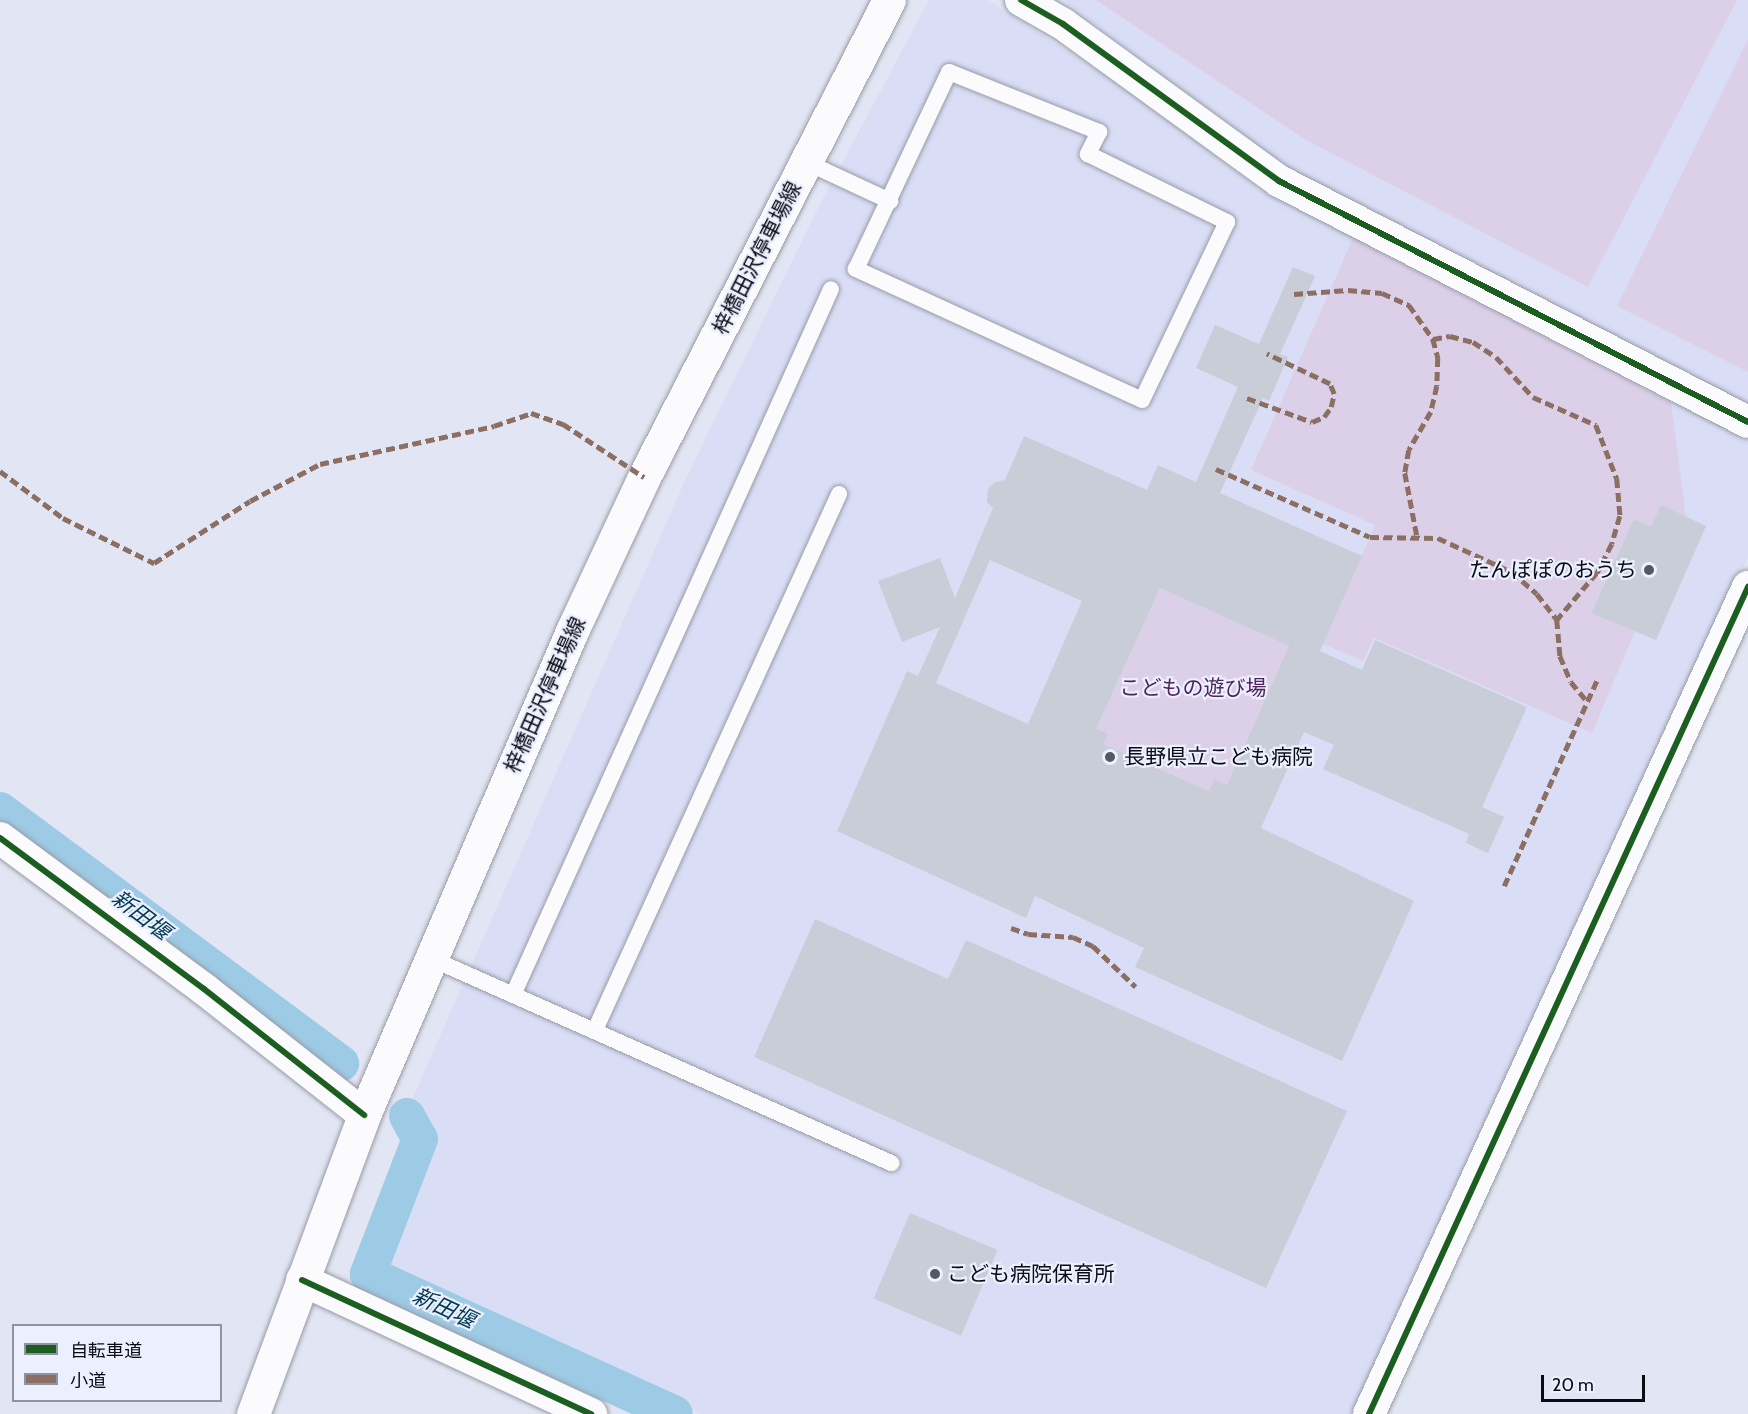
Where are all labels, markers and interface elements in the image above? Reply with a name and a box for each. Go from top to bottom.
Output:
street label: 梓橋田沢停車場線 [708,177,806,339]
place label: たんぽぽのおうち [1469,557,1637,583]
marker: たんぽぽのおうち [1642,563,1656,577]
street label: 梓橋田沢停車場線 [499,613,591,777]
park label: こどもの遊び場 [1120,675,1266,701]
place label: 長野県立こども病院 [1124,744,1313,770]
marker: 長野県立こども病院 [1101,748,1119,766]
water label: 新田堰 [107,885,175,945]
place label: こども病院保育所 [947,1261,1115,1287]
marker: こども病院保育所 [928,1267,942,1281]
water label: 新田堰 [409,1282,479,1334]
legend [12,1324,222,1402]
text: 自転車道 [70,1340,142,1362]
scale bar [1544,1363,1648,1401]
text: 小道 [70,1370,106,1392]
text: 20 m [1552,1374,1594,1396]

